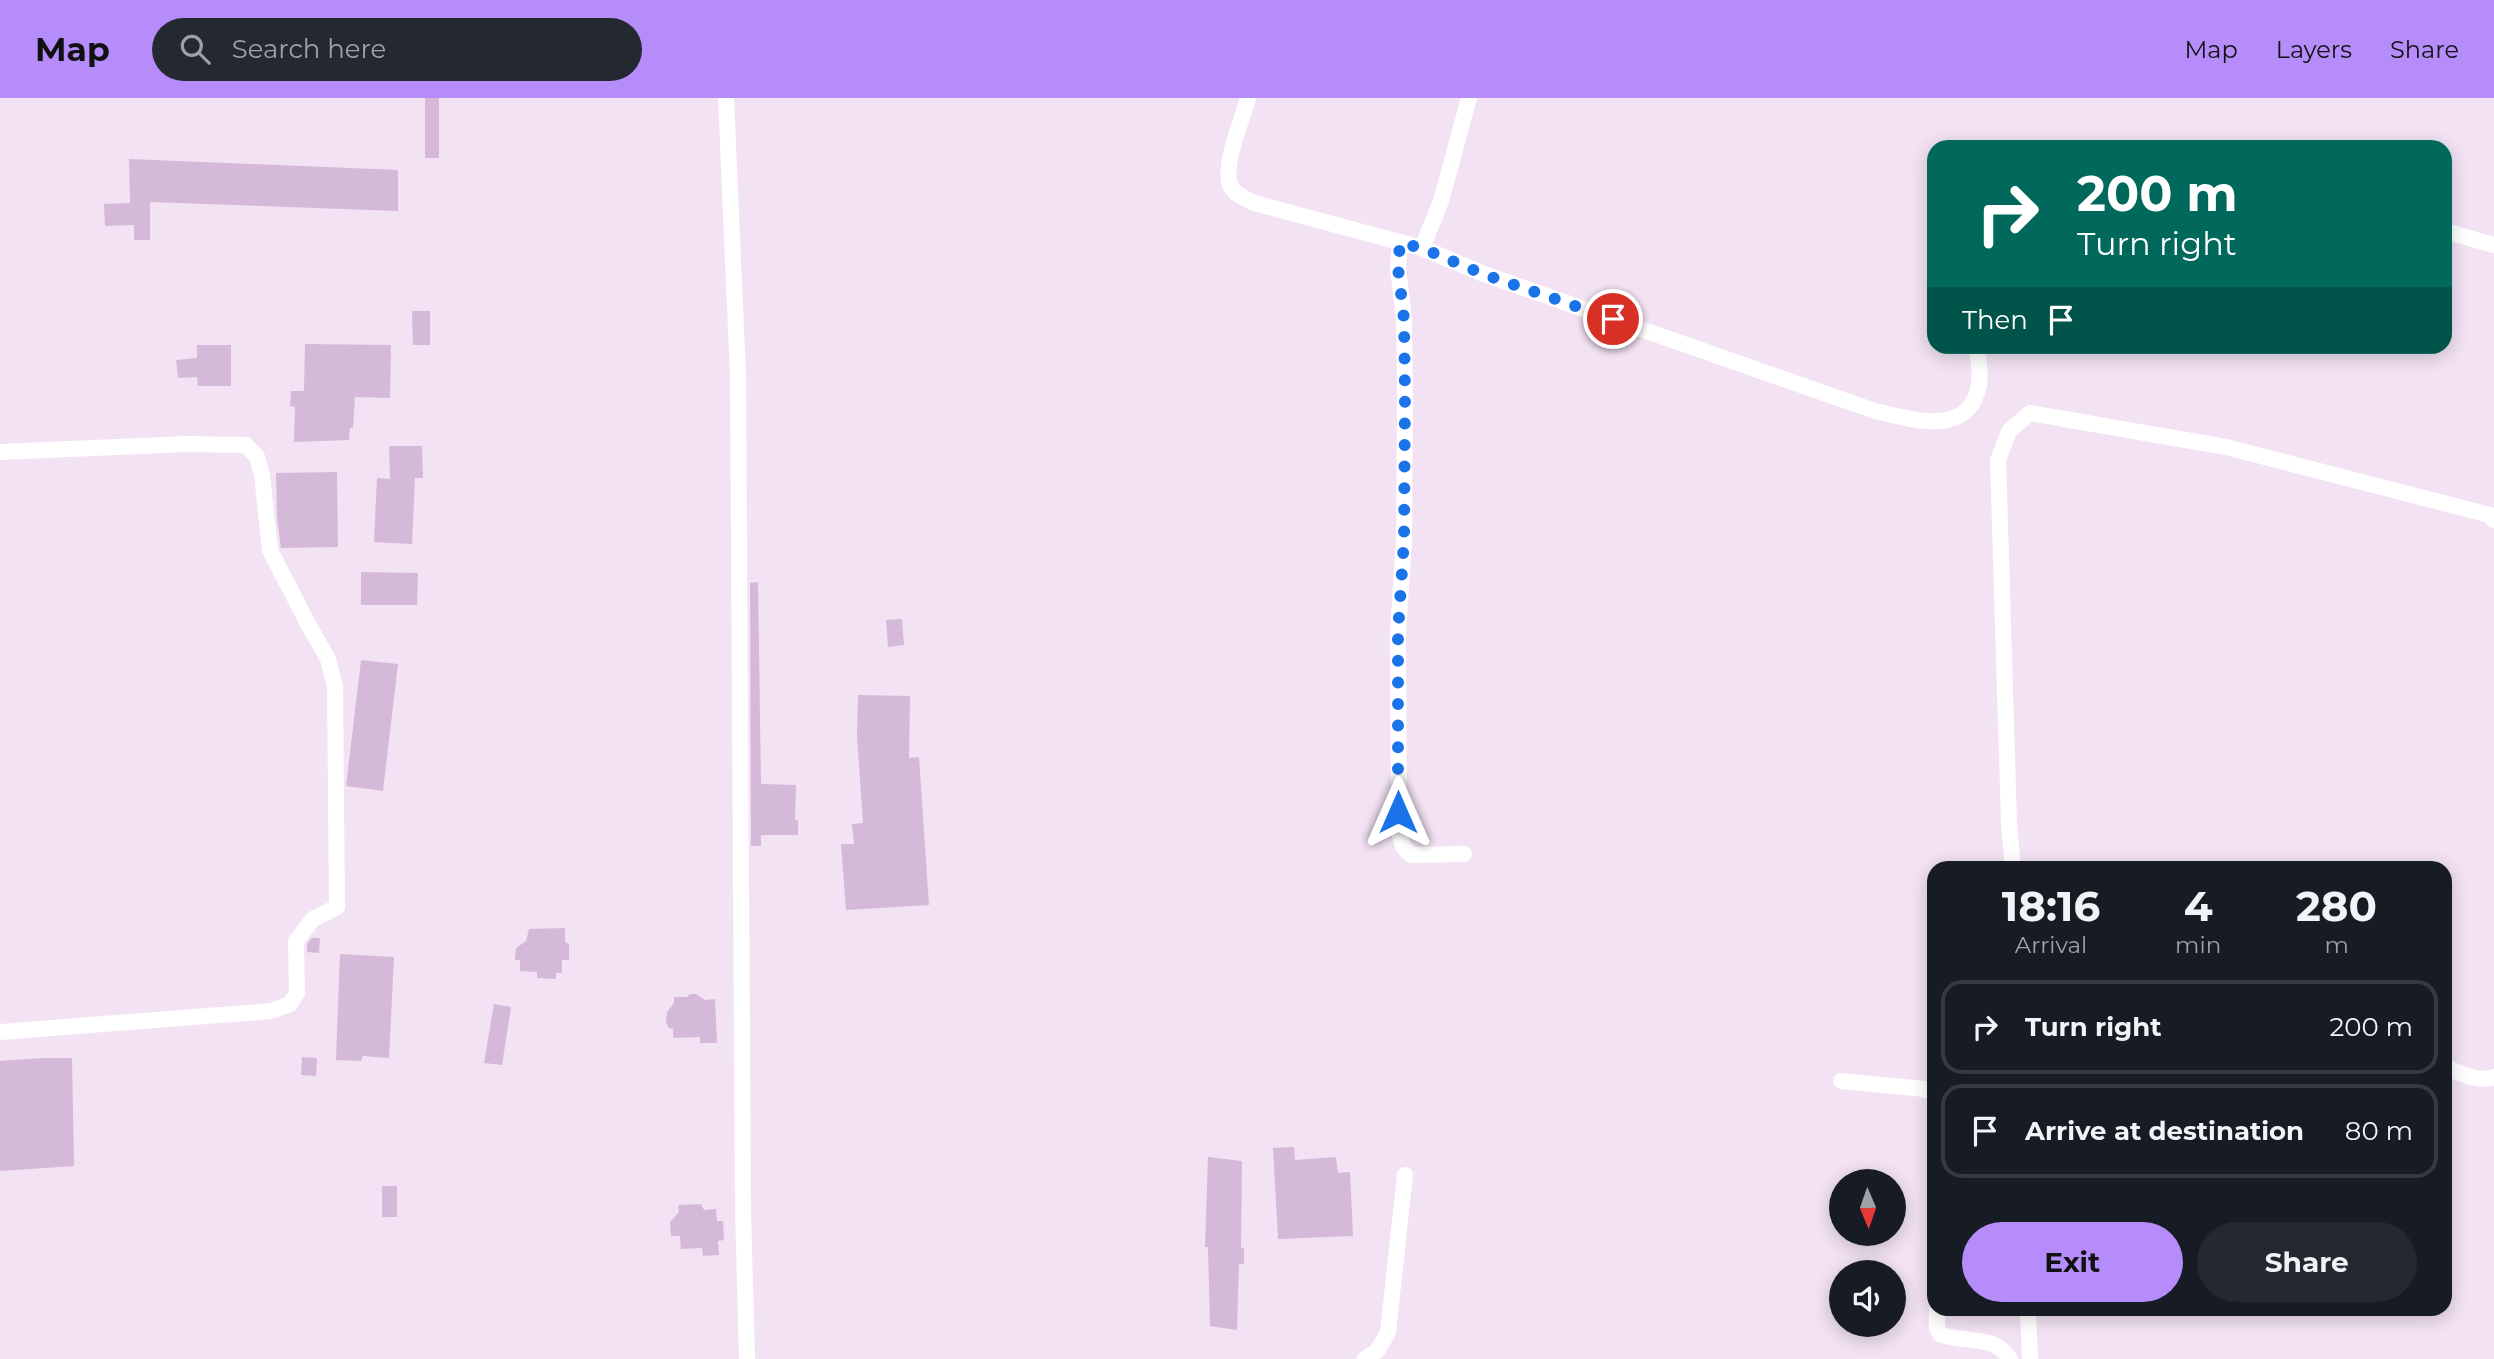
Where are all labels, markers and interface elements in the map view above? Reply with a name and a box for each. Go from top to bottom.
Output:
search box [152,18,642,81]
text: Map [35,29,110,69]
icon: search [176,30,214,68]
text: Search here [232,33,386,65]
text: Map [2184,35,2238,64]
text: Layers [2276,35,2352,64]
text: Share [2390,35,2459,64]
text: 200 m [2077,164,2238,223]
icon: right [1962,168,2053,259]
text: Turn right [2077,224,2237,263]
pin [1583,289,1643,349]
icon: arrive [1594,300,1632,338]
icon: arrive [2042,301,2080,339]
text: Then [1962,304,2028,336]
position arrow [1361,775,1435,849]
text: 18:16 [2002,880,2100,932]
text: 4 [2184,880,2213,932]
text: 280 [2296,880,2377,932]
text: Arrival [2015,931,2087,959]
text: min [2175,931,2221,959]
text: m [2324,931,2349,959]
icon: right [1966,1008,2004,1046]
text: Turn right [2025,1011,2161,1043]
text: 200 m [2329,1011,2413,1043]
icon: arrive [1966,1112,2004,1150]
text: Arrive at destination [2025,1115,2304,1147]
text: 80 m [2345,1115,2413,1147]
north arrow [1829,1169,1906,1246]
map controls [1829,1169,1906,1337]
button: Exit [1962,1222,2183,1302]
button: Share [2197,1222,2417,1302]
button: sound [1829,1260,1906,1337]

